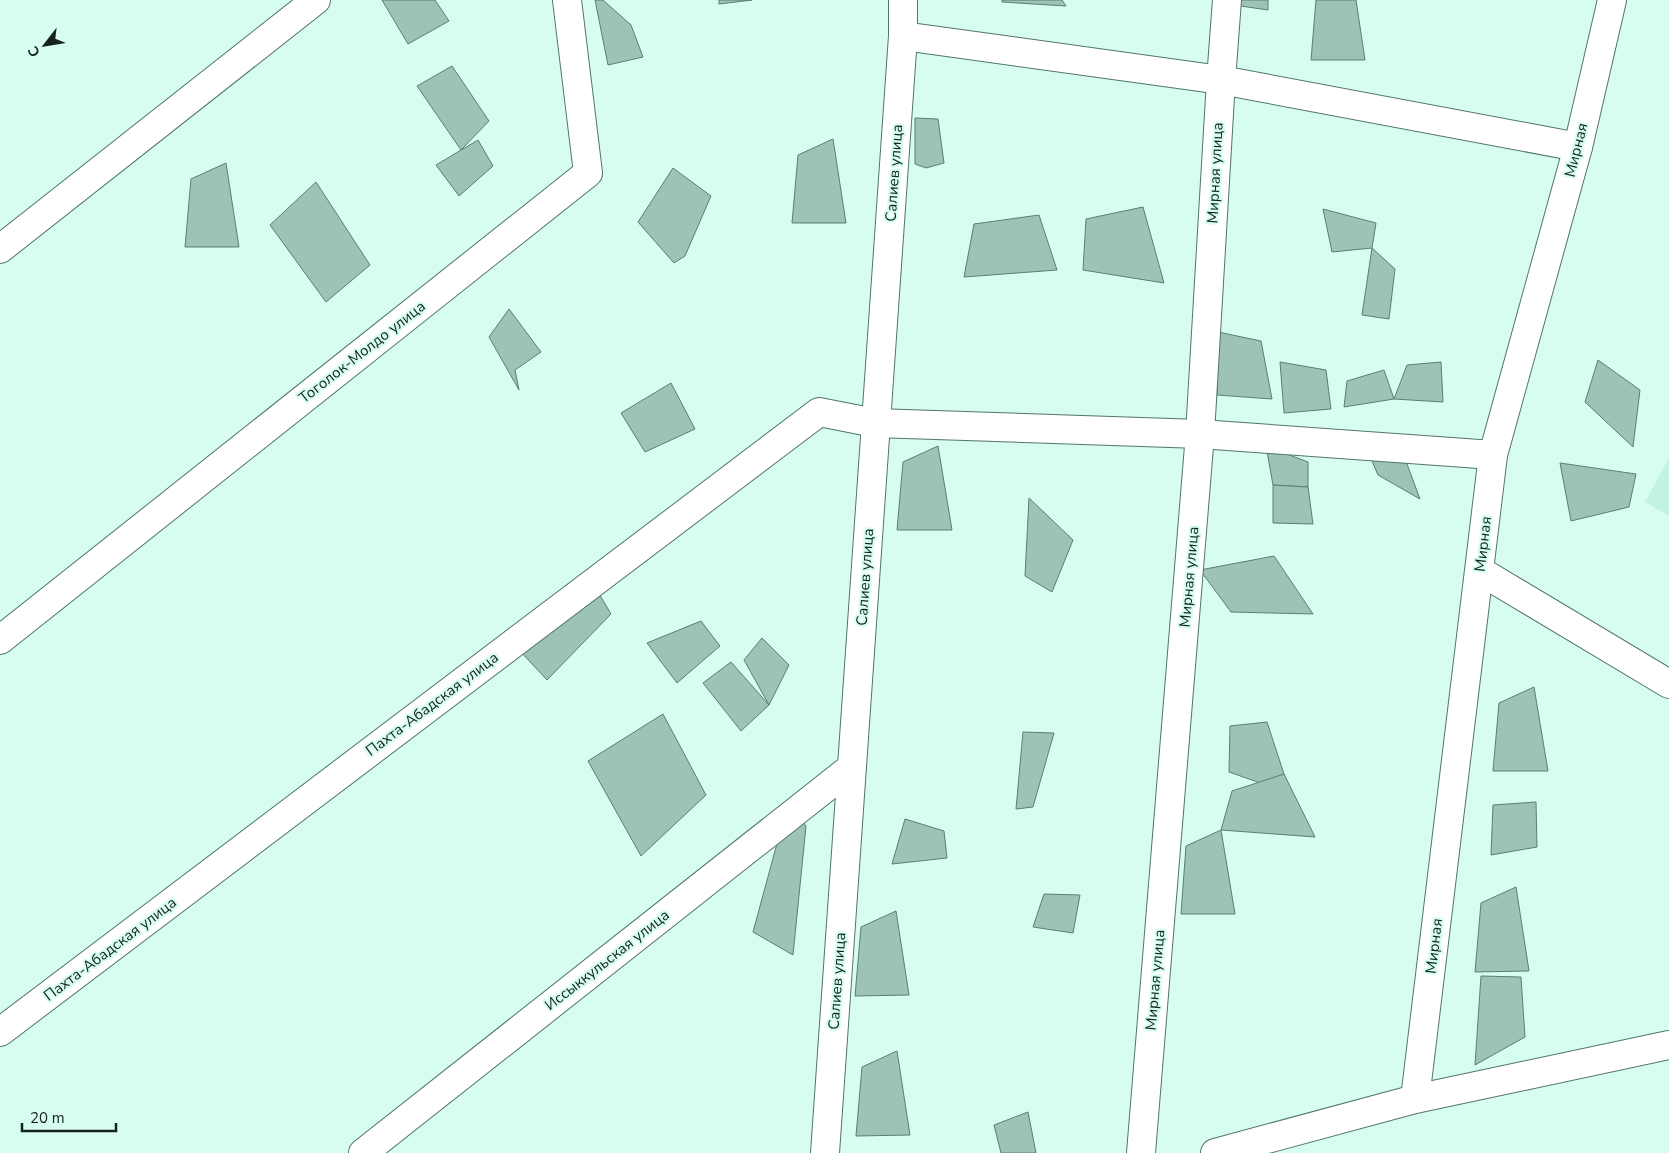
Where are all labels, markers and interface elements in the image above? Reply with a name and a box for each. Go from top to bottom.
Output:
north arrow [20,20,70,70]
text: С [23,42,45,60]
street label: Мирная [1560,121,1592,179]
street label: Мирная улица [1202,122,1228,224]
street label: Салиев улица [881,124,907,222]
street label: Тоголок-Молдо улица [295,296,429,408]
street label: Мирная [1470,515,1496,573]
street label: Мирная улица [1175,526,1203,628]
street label: Салиев улица [852,528,878,626]
street label: Пахта-Абадская улица [362,647,502,761]
street label: Пахта-Абадская улица [40,892,180,1006]
street label: Иссыккульская улица [541,905,673,1015]
street label: Мирная [1421,917,1447,975]
street label: Мирная улица [1141,929,1169,1031]
street label: Салиев улица [824,932,850,1030]
scale bar [22,1100,116,1132]
text: 20 m [30,1108,65,1128]

